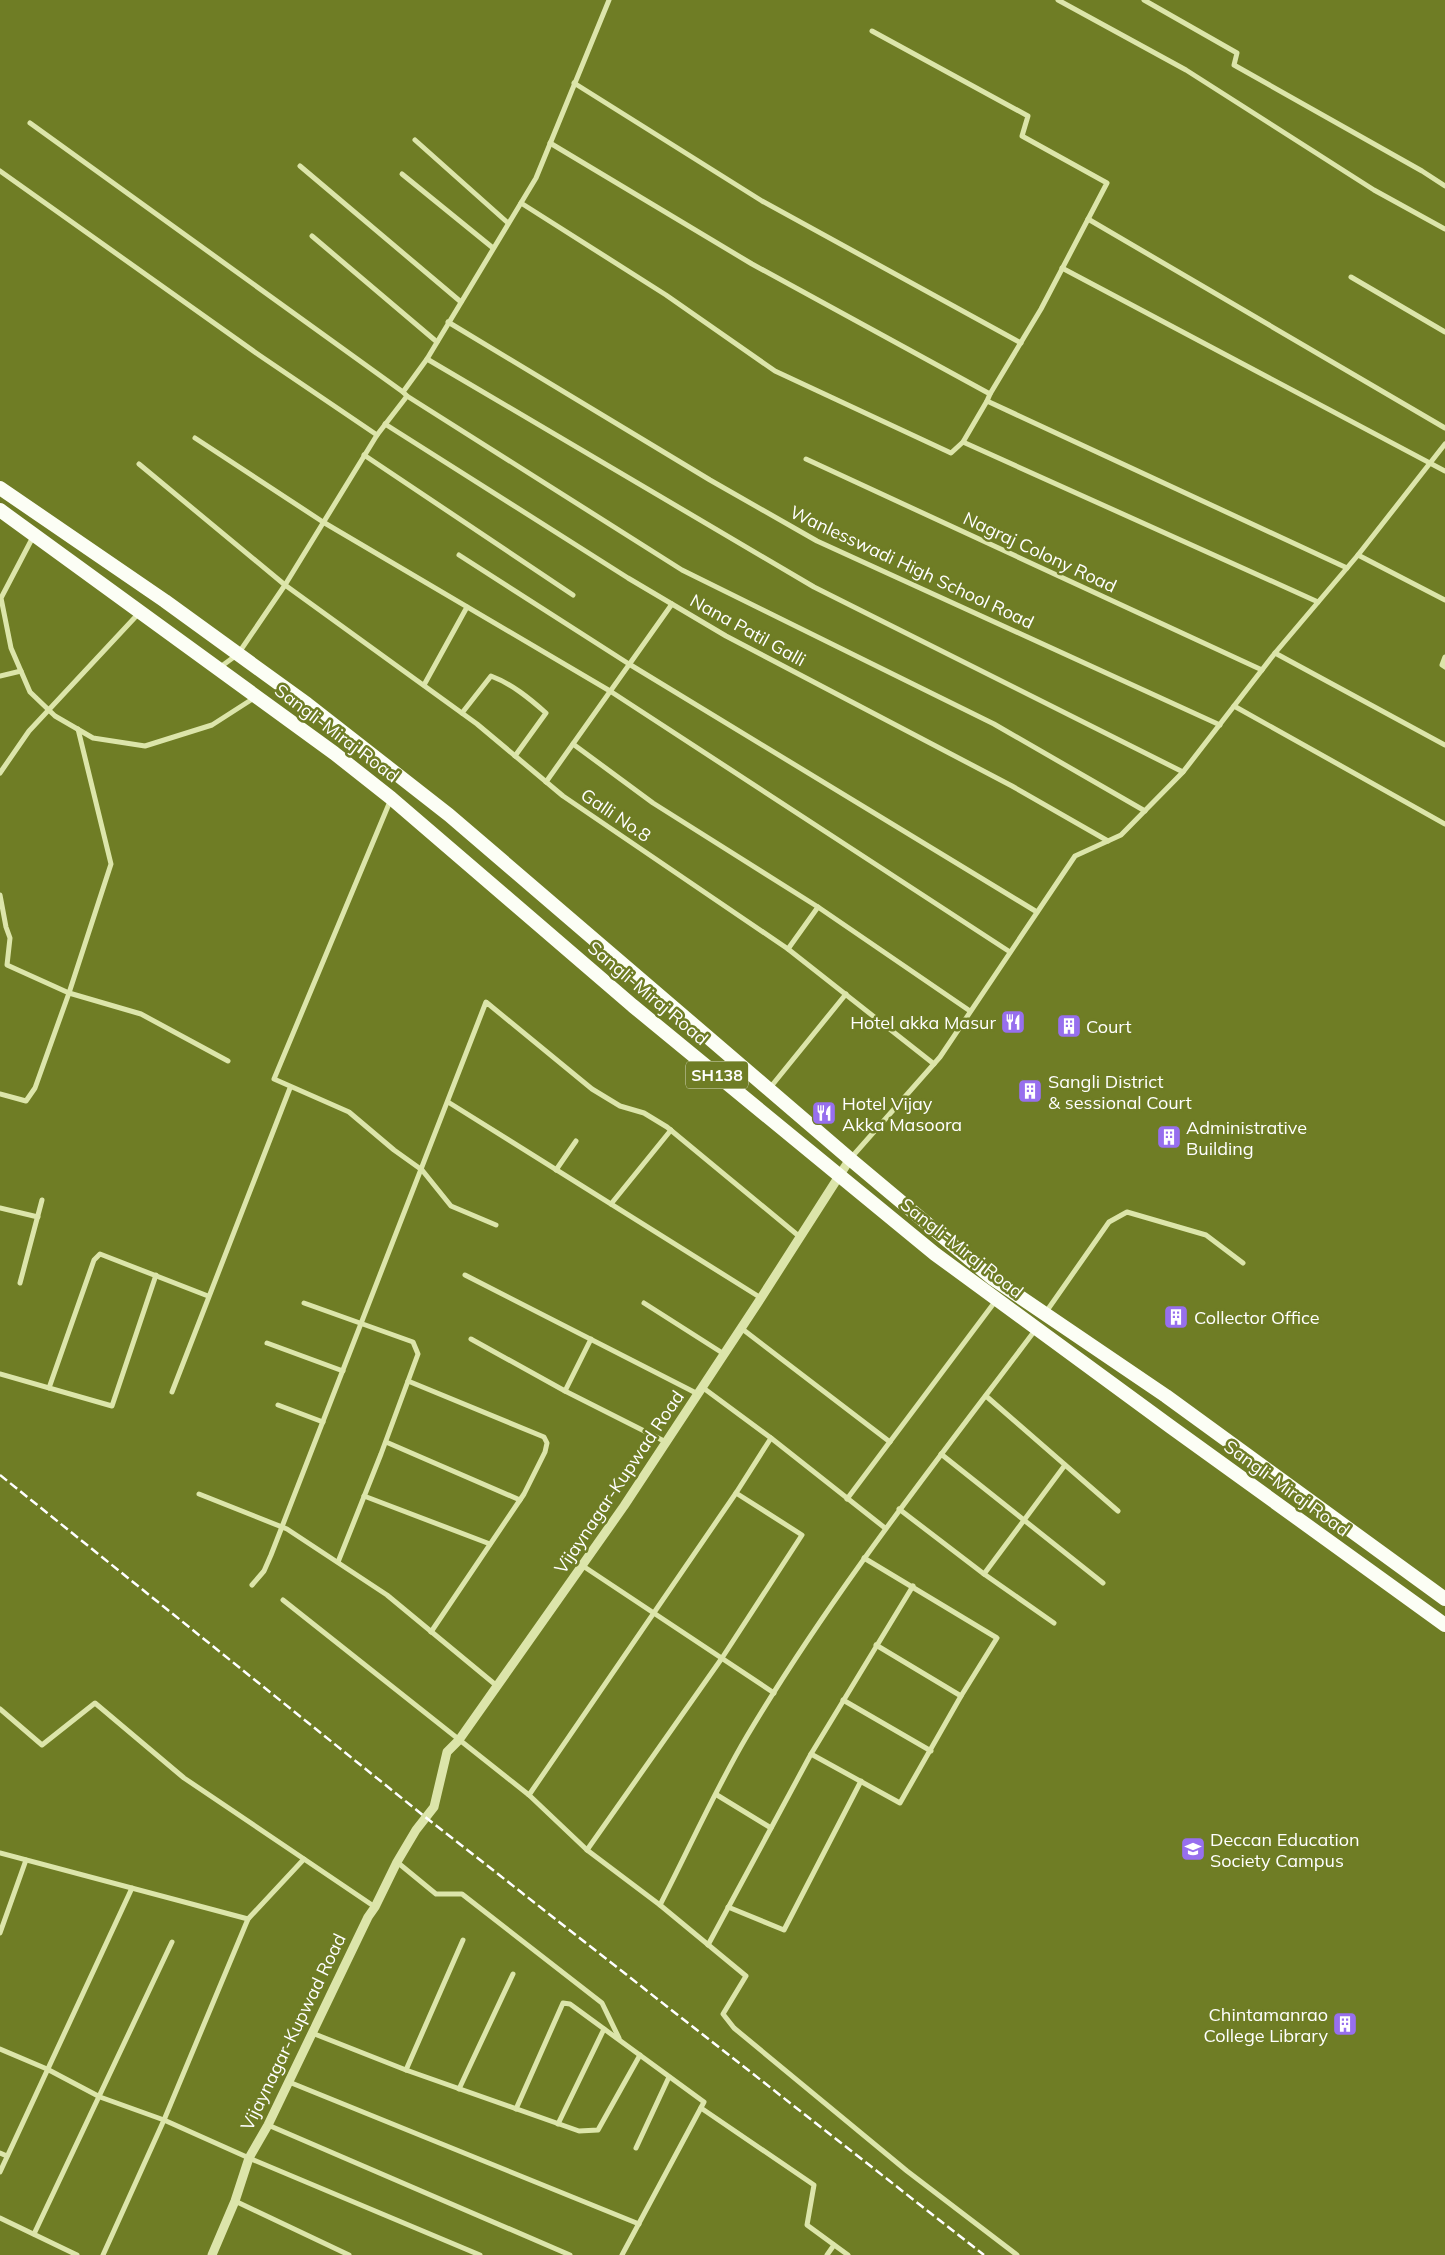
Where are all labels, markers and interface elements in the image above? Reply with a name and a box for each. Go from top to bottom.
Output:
street label: Wanlesswadi High School Road [786,500,1038,634]
street label: Nagraj Colony Road [960,506,1120,598]
street label: Nana Patil Galli [686,589,810,671]
street label: Sangli-Miraj Road [270,679,404,787]
street label: Galli No.8 [577,783,655,847]
street label: Sangli-Miraj Road [583,936,713,1050]
restaurant icon: Hotel akka Masur [1000,1009,1026,1035]
place label: Hotel akka Masur [850,1011,996,1034]
building icon: Court [1056,1013,1082,1039]
place label: Court [1086,1015,1132,1038]
road number: SH138 [686,1062,748,1088]
place label: Sangli District & sessional Court [1048,1070,1192,1114]
building icon: Sangli District & sessional Court [1017,1078,1043,1104]
place label: Hotel Vijay Akka Masoora [842,1092,962,1136]
restaurant icon: Hotel Vijay Akka Masoora [811,1100,837,1126]
place label: Administrative Building [1186,1116,1307,1160]
building icon: Administrative Building [1156,1124,1182,1150]
street label: Sangli-Miraj Road [896,1193,1028,1303]
building icon: Collector Office [1163,1304,1189,1330]
place label: Collector Office [1194,1306,1320,1329]
street label: Vijaynagar-Kupwad Road [549,1386,689,1578]
street label: Sangli-Miraj Road [1220,1435,1354,1541]
place label: Deccan Education Society Campus [1210,1828,1360,1872]
school or university icon: Deccan Education Society Campus [1180,1836,1206,1862]
street label: Vijaynagar-Kupwad Road [235,1930,351,2134]
place label: Chintamanrao College Library [1204,2003,1328,2047]
building icon: Chintamanrao College Library [1332,2011,1358,2037]

